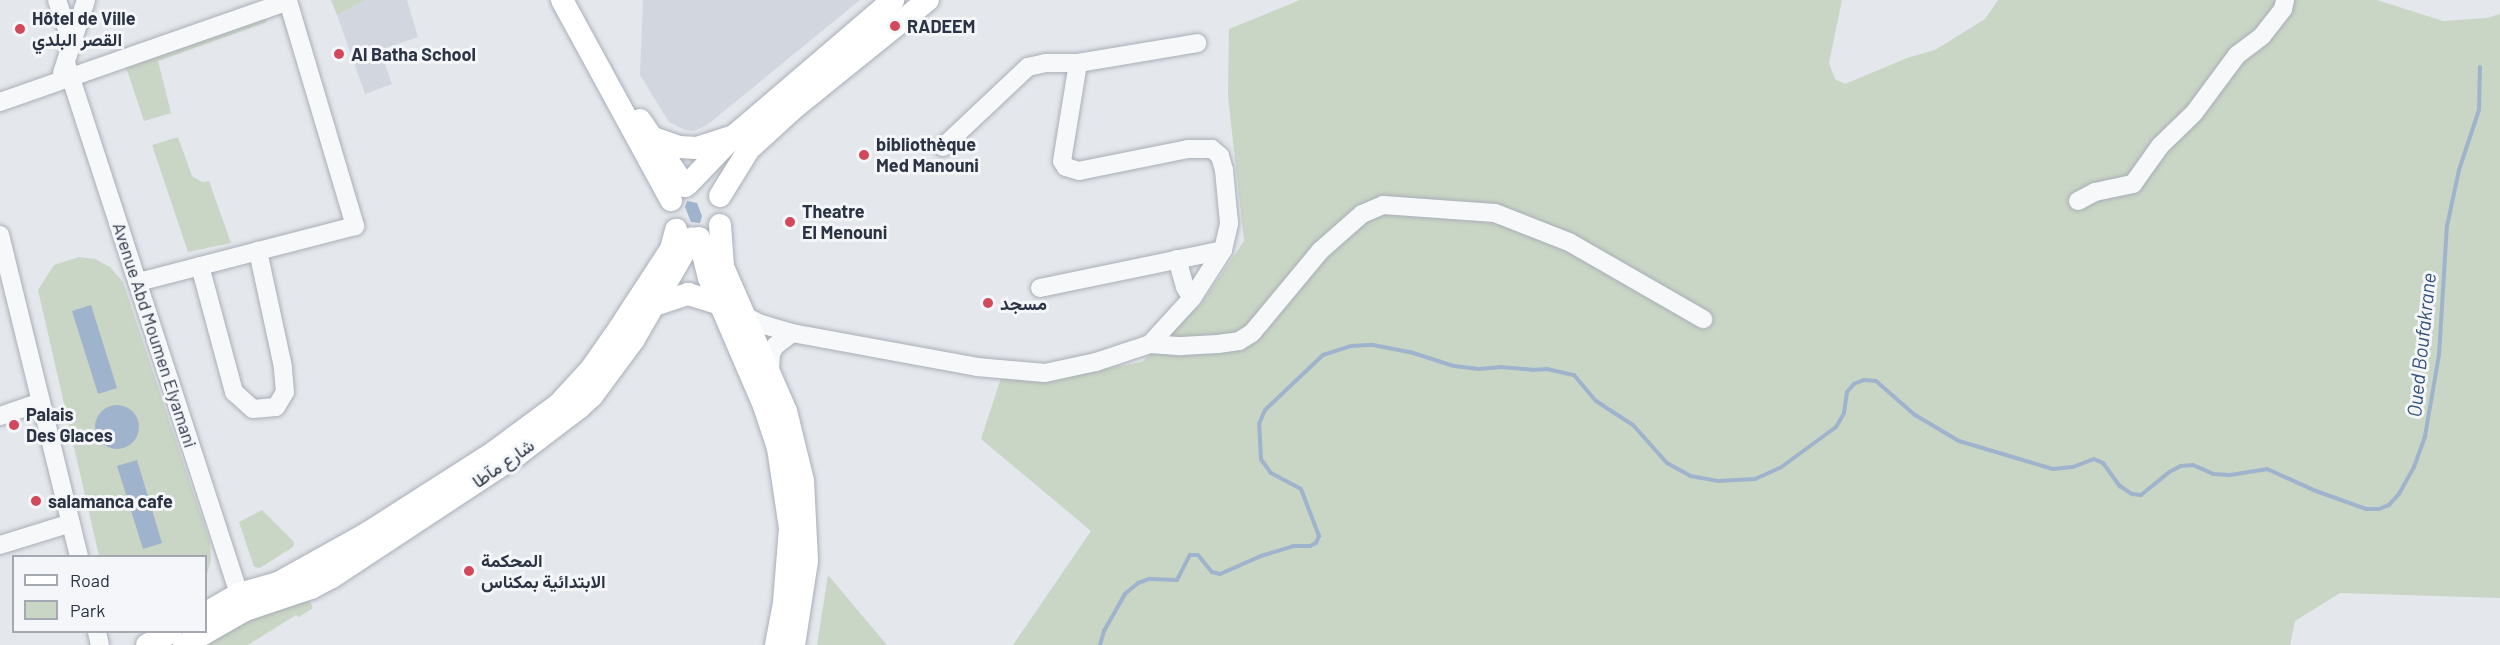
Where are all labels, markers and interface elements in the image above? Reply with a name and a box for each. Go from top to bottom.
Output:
place label: Hôtel de Ville القصر البلدي [32,8,135,50]
place label: RADEEM [907,15,975,37]
marker: RADEEM [888,19,902,33]
marker: Hôtel de Ville القصر البلدي [13,22,27,36]
place label: Al Batha School [351,43,476,65]
marker: Al Batha School [332,47,346,61]
place label: bibliothèque Med Manouni [876,134,979,176]
marker: bibliothèque Med Manouni [857,148,871,162]
place label: Theatre El Menouni [802,201,887,244]
marker: Theatre El Menouni [783,215,797,229]
street label: Avenue Abd Moumen Elyamani [108,220,202,450]
water label: Oued Boufakrane [2401,272,2441,418]
place label: مسجد [1000,292,1047,314]
marker: مسجد [981,296,995,310]
place label: Palais Des Glaces [26,404,113,446]
marker: Palais Des Glaces [7,418,21,432]
street label: شارع مآطا [468,434,538,492]
place label: salamanca cafe [48,490,173,512]
marker: salamanca cafe [29,494,43,508]
place label: المحكمة الابتدائية بمكناس [481,550,606,592]
legend [12,555,207,633]
marker: المحكمة الابتدائية بمكناس [462,564,476,578]
text: Road [70,569,110,591]
text: Park [70,599,105,621]

